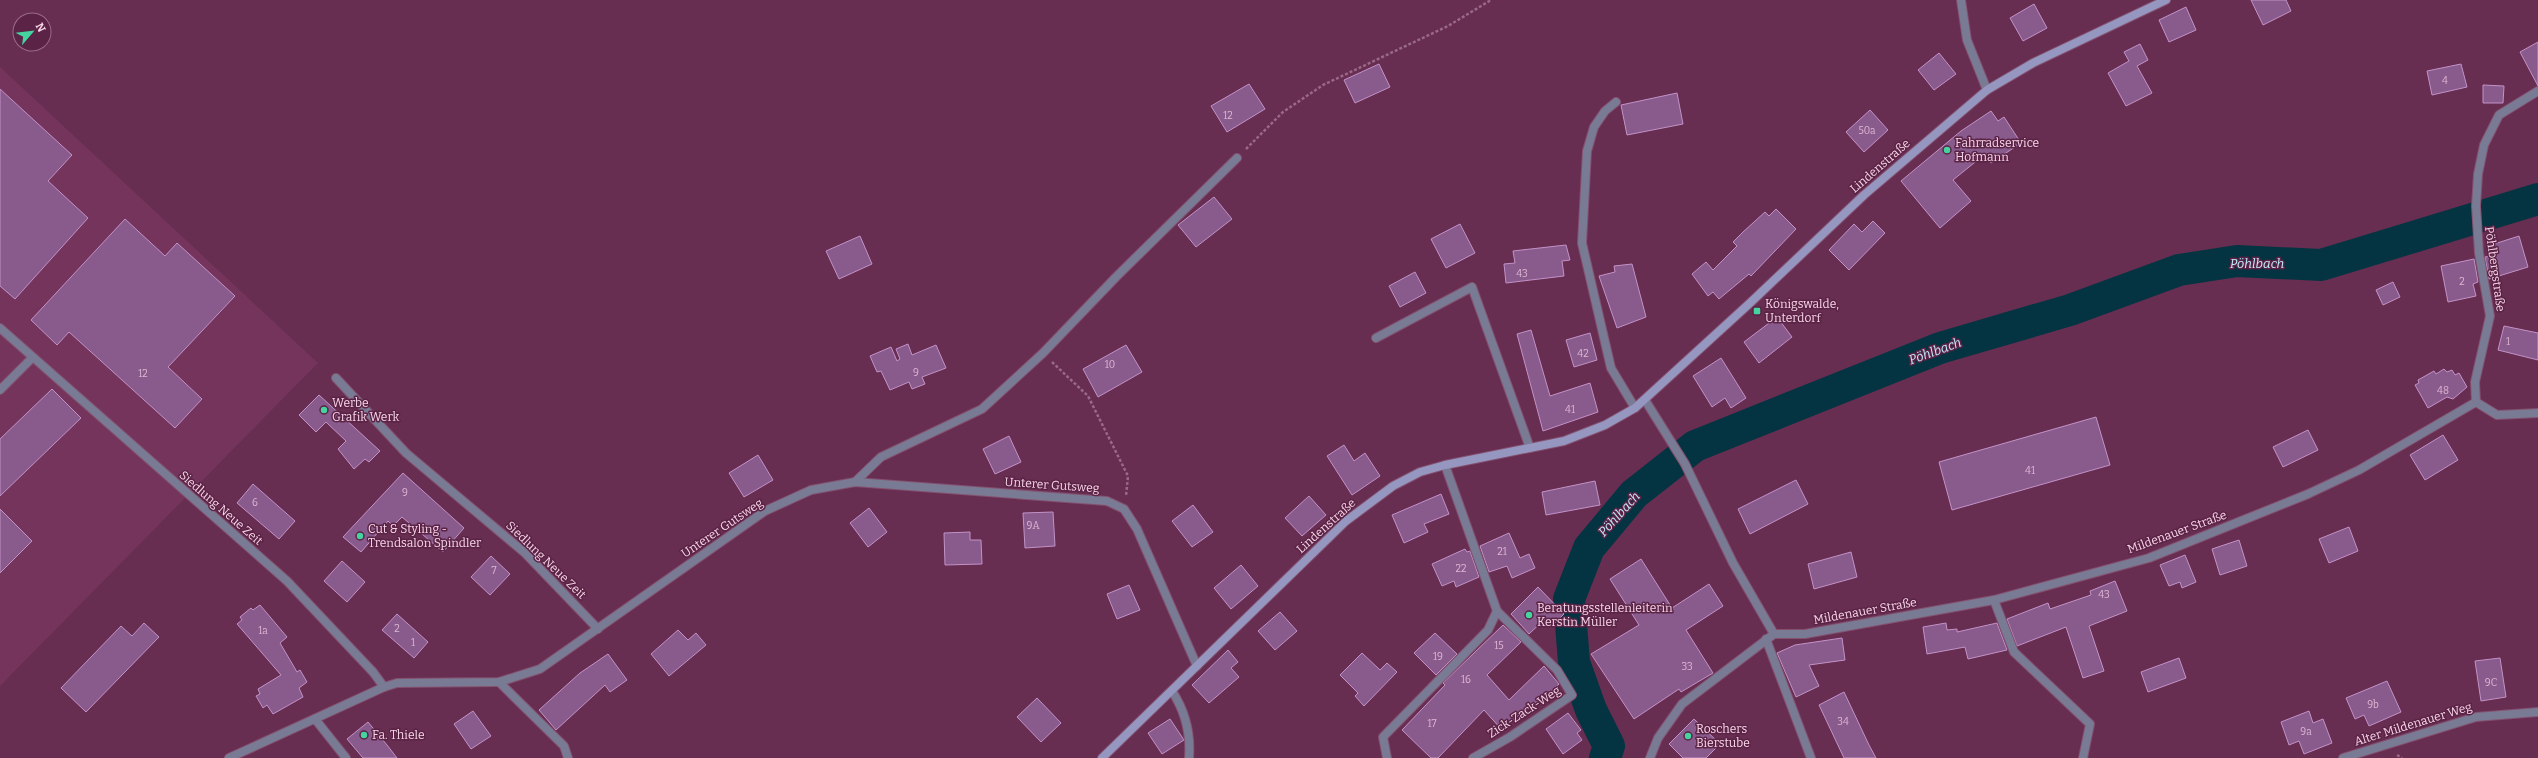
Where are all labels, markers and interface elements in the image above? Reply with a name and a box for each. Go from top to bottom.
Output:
north arrow [12,12,52,52]
text: N [33,21,48,35]
house number: 4 [2442,75,2448,87]
house number: 12 [1223,110,1233,122]
house number: 50a [1858,125,1876,137]
street label: Lindenstraße [1847,136,1913,196]
place label: Fahrradservice Hofmann [1955,136,2039,164]
marker: Fahrradservice Hofmann [1942,145,1952,155]
street label: Pöhlbergstraße [2482,226,2508,312]
water label: Pöhlbach [2230,256,2284,271]
house number: 43 [1516,268,1528,280]
house number: 2 [2459,276,2465,288]
place label: Königswalde, Unterdorf [1765,297,1839,325]
marker: Königswalde, Unterdorf [1752,306,1762,316]
water label: Pöhlbach [1907,335,1963,367]
house number: 1 [2506,336,2510,348]
house number: 42 [1577,348,1589,360]
house number: 10 [1105,359,1115,371]
house number: 9 [913,367,919,379]
house number: 12 [138,368,148,380]
house number: 48 [2437,385,2449,397]
place label: Werbe Grafik Werk [332,396,399,424]
house number: 41 [1565,404,1575,416]
marker: Werbe Grafik Werk [319,405,329,415]
house number: 41 [2025,465,2035,477]
street label: Siedlung Neue Zeit [177,468,266,548]
street label: Unterer Gutsweg [1004,475,1100,495]
house number: 9 [402,487,408,499]
water label: Pöhlbach [1595,489,1643,539]
street label: Unterer Gutsweg [679,495,766,560]
street label: Lindenstraße [1294,496,1358,556]
house number: 6 [252,497,258,509]
street label: Mildenauer Straße [2126,508,2228,556]
street label: Siedlung Neue Zeit [503,518,589,602]
house number: 9A [1027,520,1040,532]
place label: Cut & Styling - Trendsalon Spindler [368,522,482,550]
marker: Cut & Styling - Trendsalon Spindler [355,531,365,541]
house number: 21 [1497,546,1507,558]
house number: 22 [1456,563,1466,575]
house number: 7 [491,565,497,577]
house number: 43 [2098,589,2110,601]
street label: Mildenauer Straße [1812,595,1918,627]
place label: Beratungsstellenleiterin Kerstin Müller [1537,601,1673,629]
marker: Beratungsstellenleiterin Kerstin Müller [1524,610,1534,620]
house number: 2 [394,623,400,635]
house number: 1a [258,625,268,637]
house number: 1 [411,637,415,649]
house number: 15 [1494,640,1504,652]
house number: 19 [1433,651,1443,663]
house number: 33 [1681,661,1693,673]
house number: 16 [1461,674,1471,686]
house number: 9C [2485,677,2497,689]
street label: Zick-Zack-Weg [1485,683,1563,741]
street label: Alter Mildenauer Weg [2353,699,2474,749]
house number: 9b [2367,699,2379,711]
house number: 34 [1837,716,1849,728]
house number: 17 [1428,718,1436,730]
place label: Roschers Bierstube [1696,722,1750,750]
house number: 9a [2300,726,2312,738]
place label: Fa. Thiele [372,728,424,742]
marker: Fa. Thiele [359,730,369,740]
marker: Roschers Bierstube [1683,731,1693,741]

